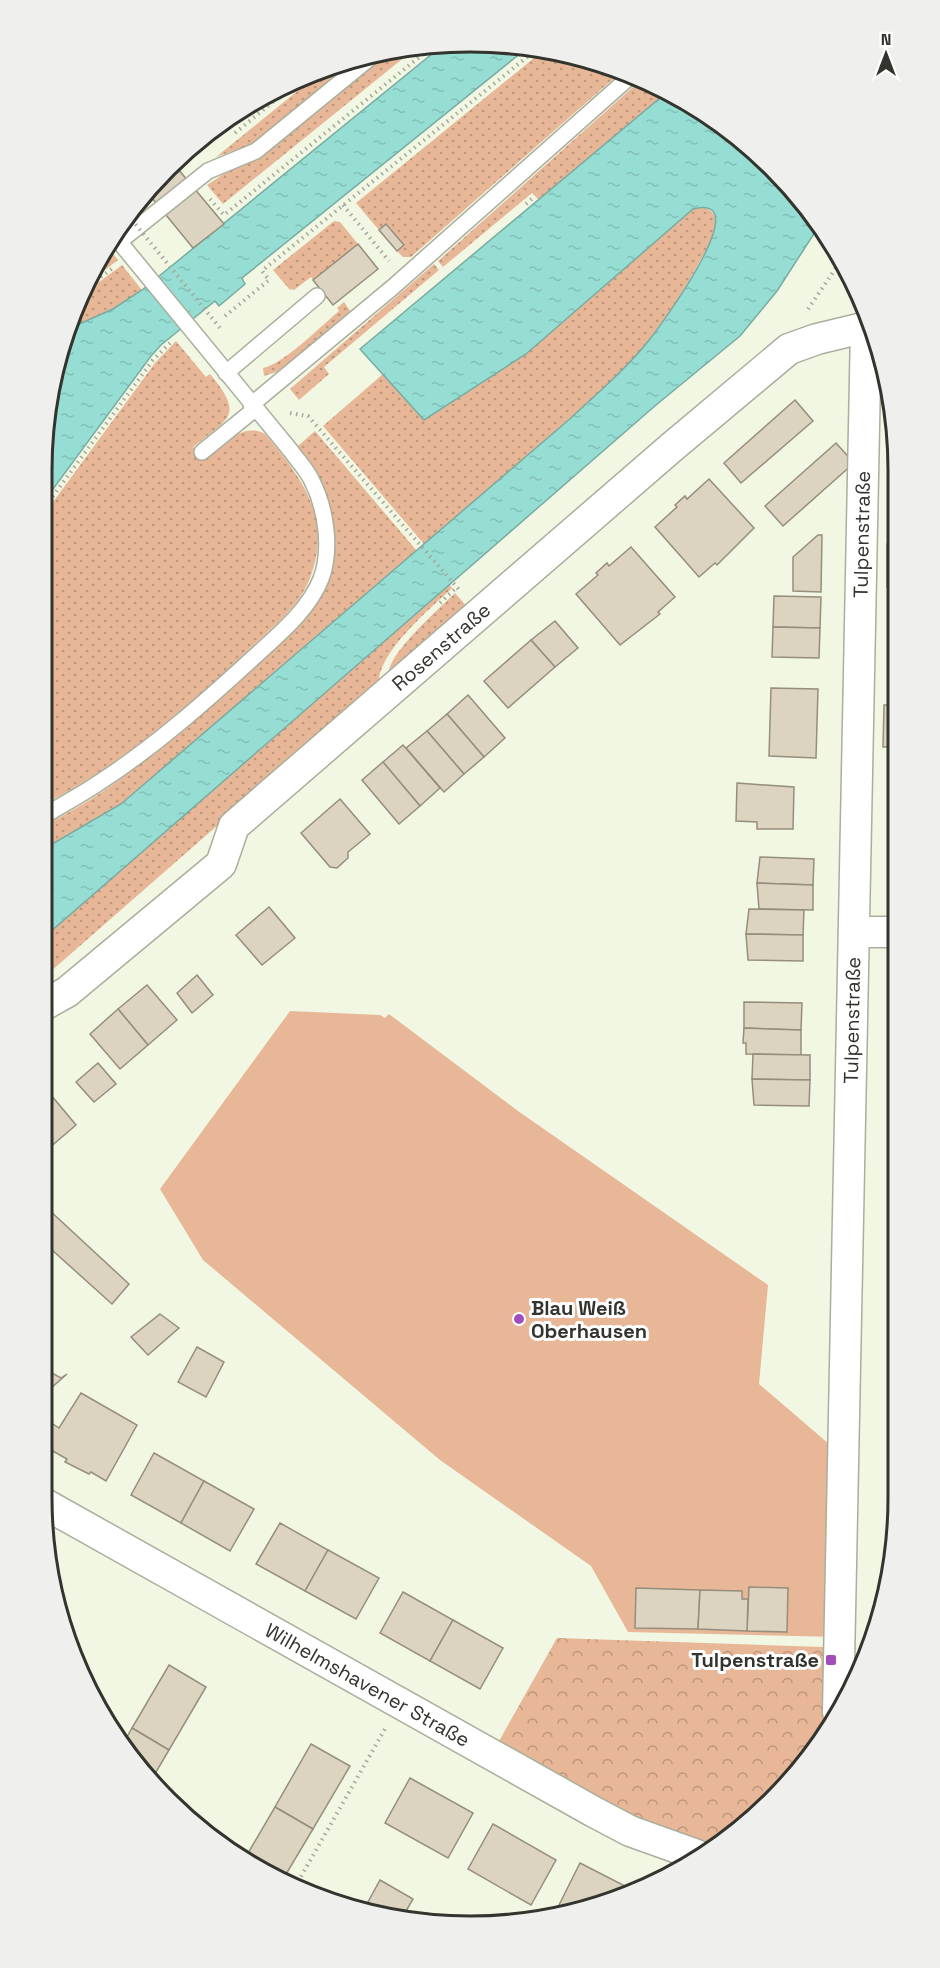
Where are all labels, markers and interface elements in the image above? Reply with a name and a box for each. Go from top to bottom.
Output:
north arrow [856,24,916,84]
text: N [881,29,891,50]
street label: Tulpenstraße [848,470,876,598]
street label: Rosenstraße [386,597,496,697]
street label: Tulpenstraße [838,956,866,1084]
place label: Blau Weiß Oberhausen [531,1295,647,1344]
marker: Blau Weiß Oberhausen [512,1312,526,1326]
street label: Wilhelmshavener Straße [260,1617,475,1753]
place label: Tulpenstraße [691,1647,819,1673]
marker: Tulpenstraße [824,1653,838,1667]

